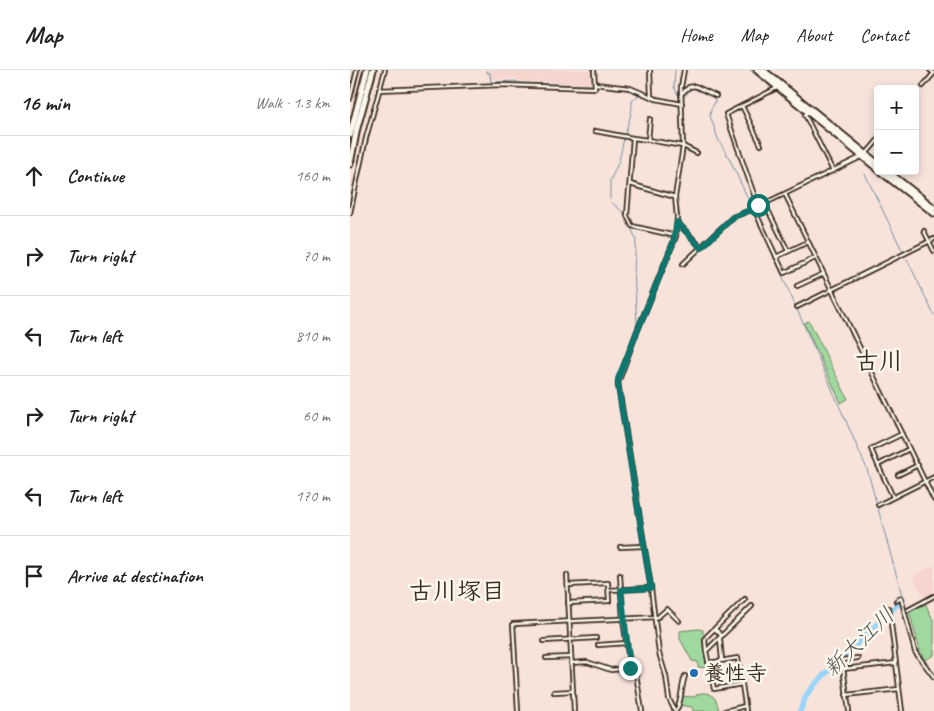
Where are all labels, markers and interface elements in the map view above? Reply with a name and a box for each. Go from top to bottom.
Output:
text: Map [25,20,62,50]
text: Home [680,24,713,46]
text: Map [741,24,768,46]
text: About [796,24,832,46]
text: Contact [860,24,909,46]
map controls [874,85,919,175]
button: + [874,85,919,130]
text: 16 min [20,90,70,116]
text: Walk · 1.3 km [255,93,330,113]
button: − [874,130,919,175]
icon: ahead [20,162,48,190]
text: Continue [67,164,124,188]
text: 160 m [296,166,330,186]
route start [747,194,770,217]
icon: right [20,242,48,270]
text: Turn right [67,244,134,268]
text: 70 m [303,246,330,266]
icon: left [20,322,48,350]
text: Turn left [67,324,122,348]
text: 810 m [296,326,330,346]
district label: 古川 [855,346,903,376]
icon: right [20,402,48,430]
text: Turn right [67,404,134,428]
text: 60 m [303,406,330,426]
icon: left [20,482,48,510]
text: Turn left [67,484,122,508]
text: 170 m [296,486,330,506]
icon: arrive [20,562,48,590]
text: Arrive at destination [67,564,203,588]
district label: 古川塚目 [409,576,505,606]
water label: 新大江川 [818,601,900,683]
route end [619,657,642,680]
place label: 養性寺 [704,660,767,686]
marker: 養性寺 [688,667,700,679]

